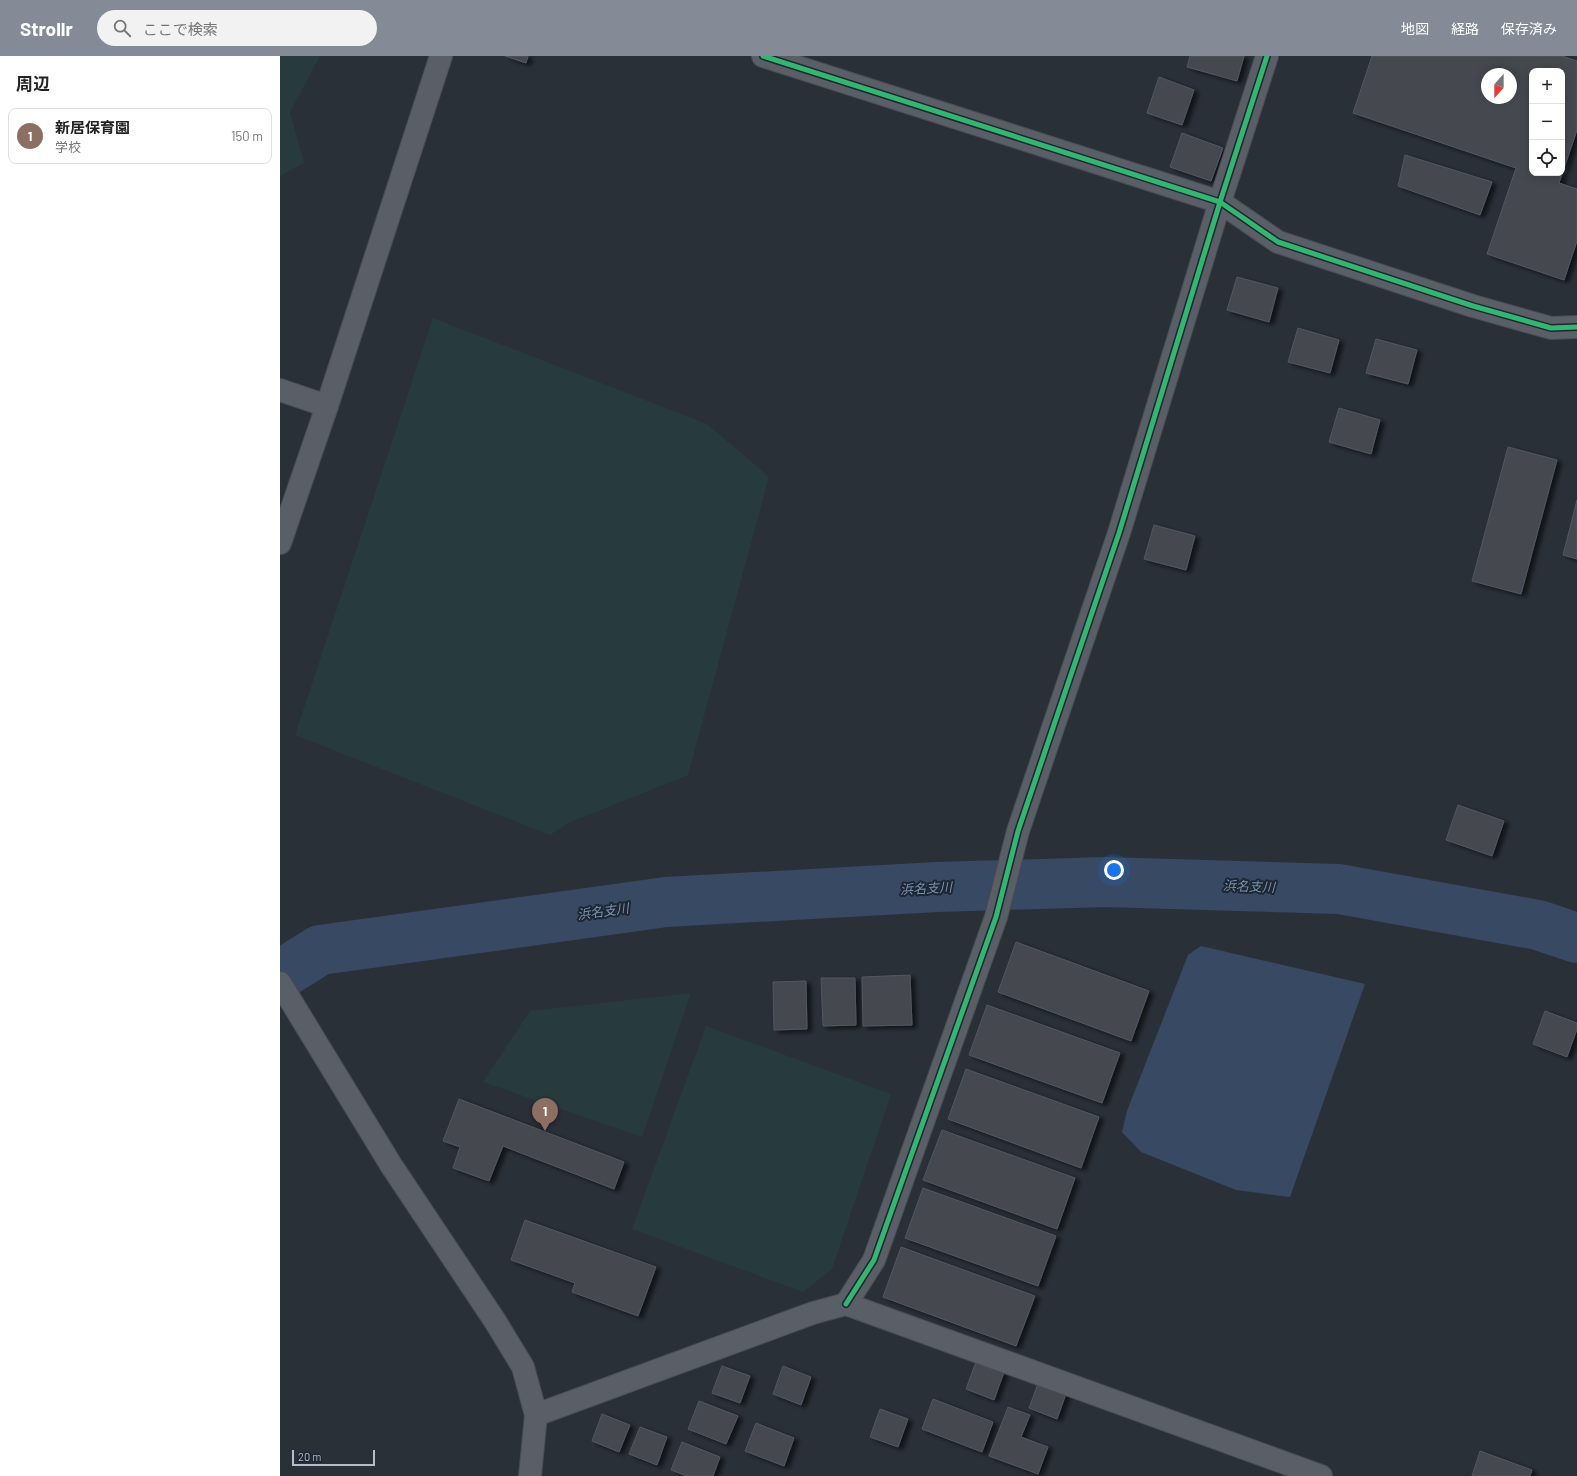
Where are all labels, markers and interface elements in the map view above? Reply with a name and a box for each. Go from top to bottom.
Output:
search box [97,10,377,46]
text: Strollr [20,17,73,40]
icon: search [111,17,133,39]
text: ここで検索 [143,20,218,38]
text: 地図 [1401,20,1429,37]
text: 経路 [1451,20,1479,37]
text: 保存済み [1501,20,1557,37]
north arrow [1481,68,1517,104]
map controls [1529,68,1565,176]
button: + [1529,68,1565,104]
text: 周辺 [16,73,50,93]
button: − [1529,104,1565,140]
text: 新居保育園 [55,118,130,136]
text: 1 [28,128,32,144]
text: 150 m [231,128,263,144]
text: 学校 [55,139,81,155]
button: locate [1529,140,1565,176]
your location [1104,860,1124,880]
water label: 浜名支川 [1223,877,1277,895]
water label: 浜名支川 [900,879,954,897]
water label: 浜名支川 [576,899,632,923]
pin: 1 [532,1098,558,1131]
scale bar [292,1448,375,1467]
text: 20 m [298,1450,321,1463]

